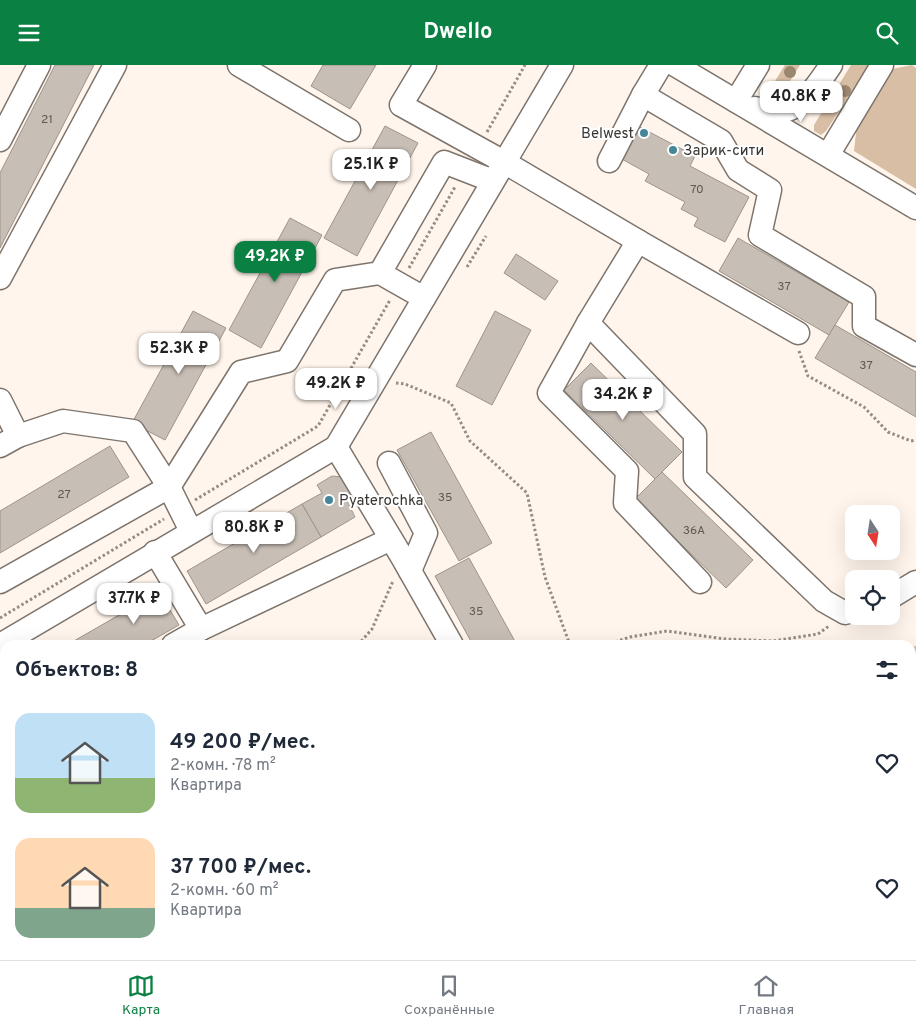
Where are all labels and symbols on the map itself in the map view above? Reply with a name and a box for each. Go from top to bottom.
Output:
pin: 40.8K ₽ [755,80,847,123]
house number: 21 [41,112,53,128]
place label: Belwest [581,125,634,144]
marker: Belwest [638,127,650,139]
place label: Зарик-сити [683,142,764,161]
marker: Зарик-сити [667,144,679,156]
pin: 25.1K ₽ [325,149,417,191]
house number: 70 [690,182,704,198]
pin: 49.2K ₽ [229,241,321,283]
house number: 37 [777,279,791,295]
pin: 52.3K ₽ [133,333,225,375]
house number: 37 [859,358,873,374]
pin: 49.2K ₽ [290,367,382,410]
pin: 34.2K ₽ [577,379,669,421]
house number: 27 [57,487,71,503]
house number: 35 [438,490,452,506]
place label: Pyaterochka [339,492,423,511]
marker: Pyaterochka [323,494,335,506]
north arrow [845,505,900,560]
pin: 80.8K ₽ [208,511,300,554]
house number: 36А [683,523,705,539]
pin: 37.7K ₽ [88,583,180,625]
house number: 35 [469,604,483,620]

